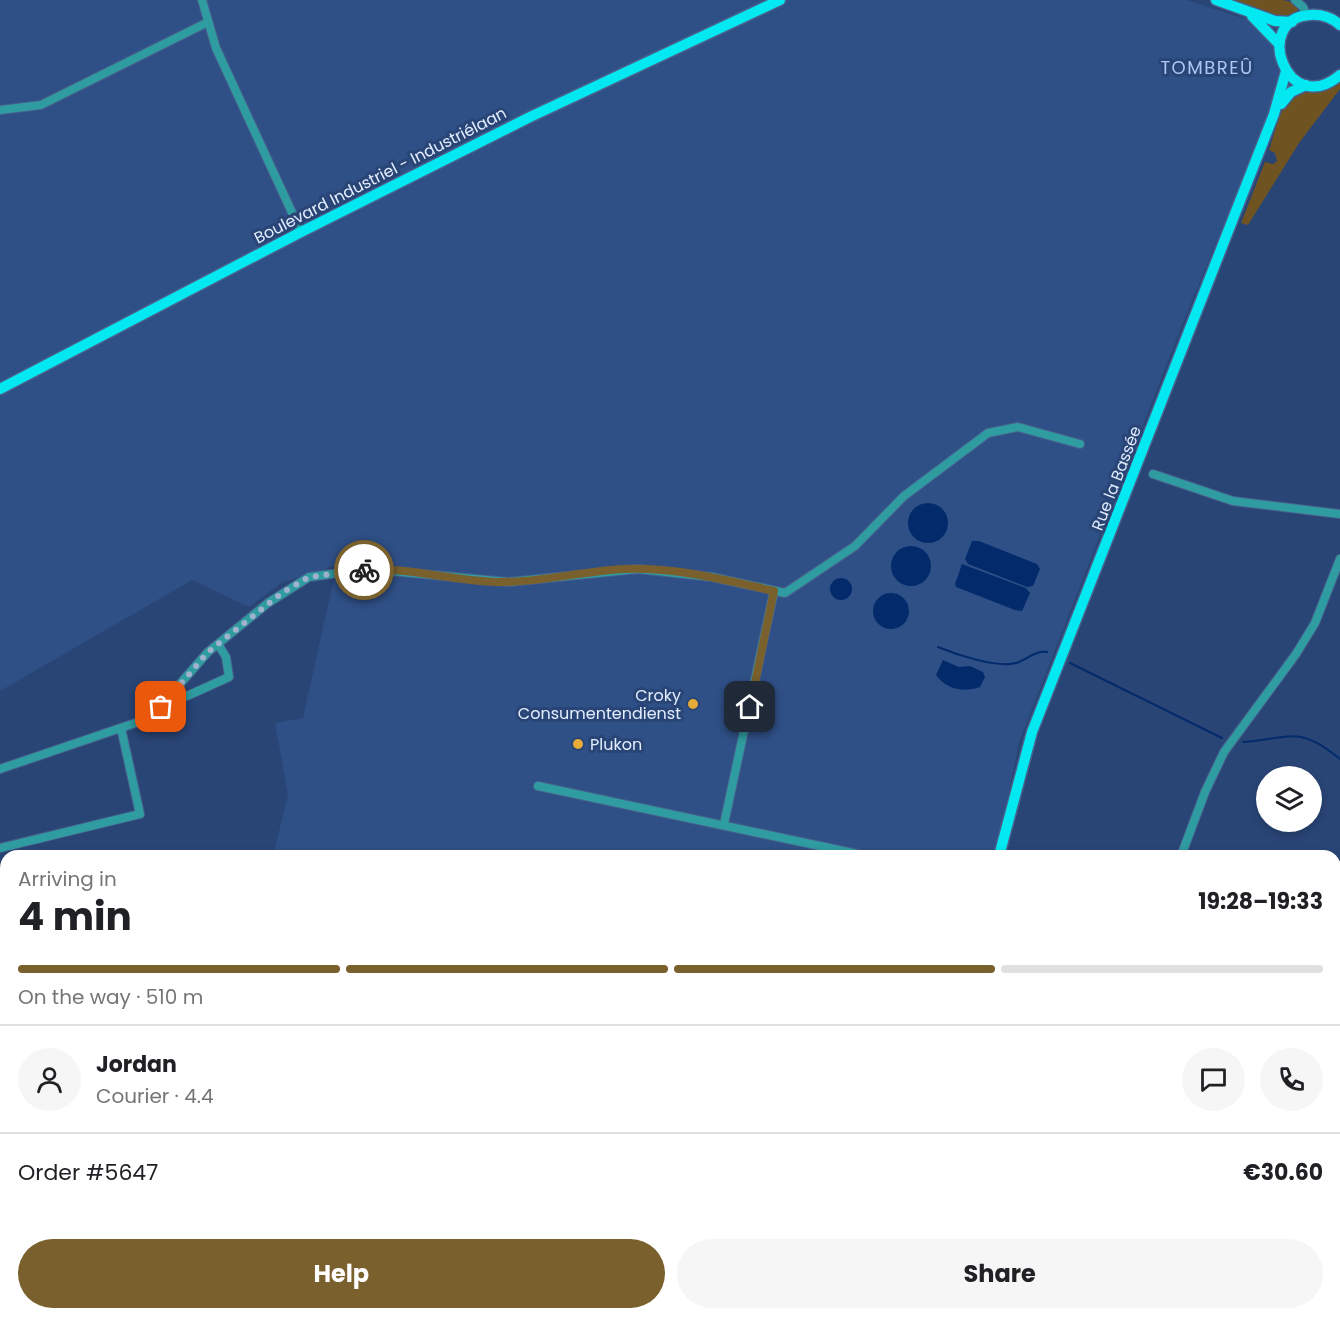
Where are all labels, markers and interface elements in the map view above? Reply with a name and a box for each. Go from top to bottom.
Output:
district label: TOMBREÛ [1160,55,1254,80]
street label: Boulevard Industriel - Industriélaan [250,102,510,249]
street label: Rue la Bassée [1086,422,1147,534]
courier [334,540,394,600]
icon: bike [348,554,381,587]
pin [135,681,186,732]
pin [724,681,775,732]
place label: Croky Consumentendienst [518,684,681,725]
icon: bag [144,690,177,723]
icon: home [733,690,766,723]
marker: Croky Consumentendienst [686,697,700,711]
place label: Plukon [590,733,642,756]
marker: Plukon [571,737,585,751]
map controls [1256,766,1322,832]
button: layers [1256,766,1322,832]
text: Arriving in [18,865,117,893]
text: 19:28–19:33 [1198,886,1323,917]
text: 4 min [18,889,132,944]
text: On the way · 510 m [18,983,203,1011]
button: person [18,1048,81,1111]
button: chat [1182,1048,1245,1111]
button: phone [1260,1048,1323,1111]
text: Jordan [96,1049,177,1080]
text: Courier · 4.4 [96,1082,214,1110]
text: Order #5647 [18,1157,158,1188]
text: €30.60 [1243,1157,1323,1188]
button: Help [18,1239,665,1308]
button: Share [677,1239,1323,1308]

